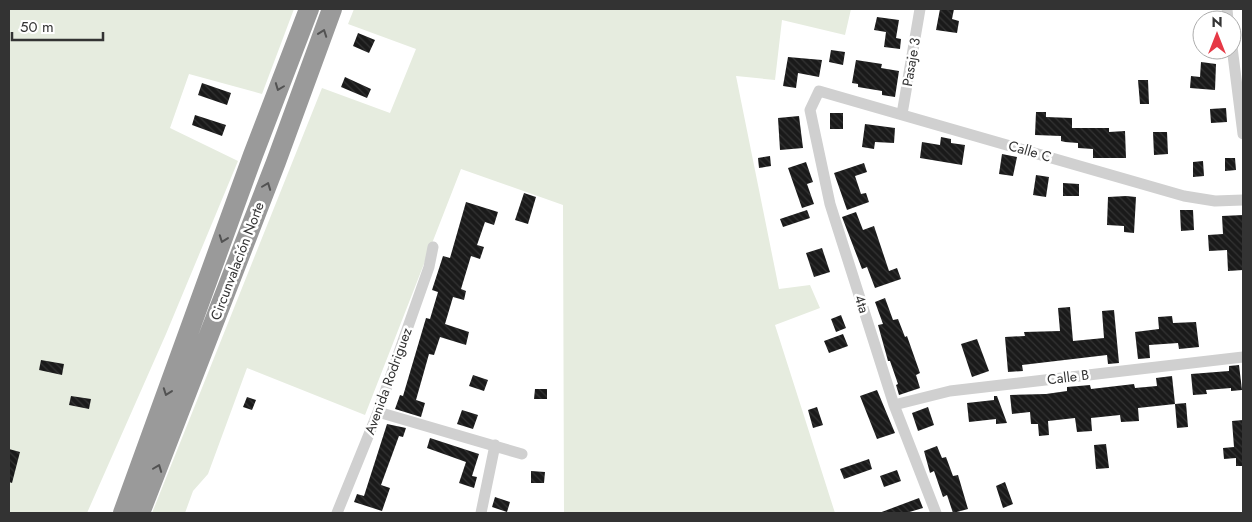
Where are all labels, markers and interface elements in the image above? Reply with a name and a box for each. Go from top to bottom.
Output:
scale bar [12,10,104,42]
north arrow [1192,10,1242,60]
text: N [1211,12,1223,32]
text: 50 m [20,16,54,38]
one-way arrow [317,29,327,38]
street label: Pasaje 3 [897,36,925,88]
one-way arrow [275,82,285,91]
street label: Calle C [1006,135,1054,167]
one-way arrow [261,182,271,190]
street label: Circunvalación Norte [205,199,269,323]
one-way arrow [219,235,229,243]
street label: 4ta [850,292,874,316]
street label: Avenida Rodriguez [359,324,417,437]
street label: Calle B [1046,364,1090,389]
one-way arrow [163,387,173,396]
one-way arrow [152,464,162,472]

